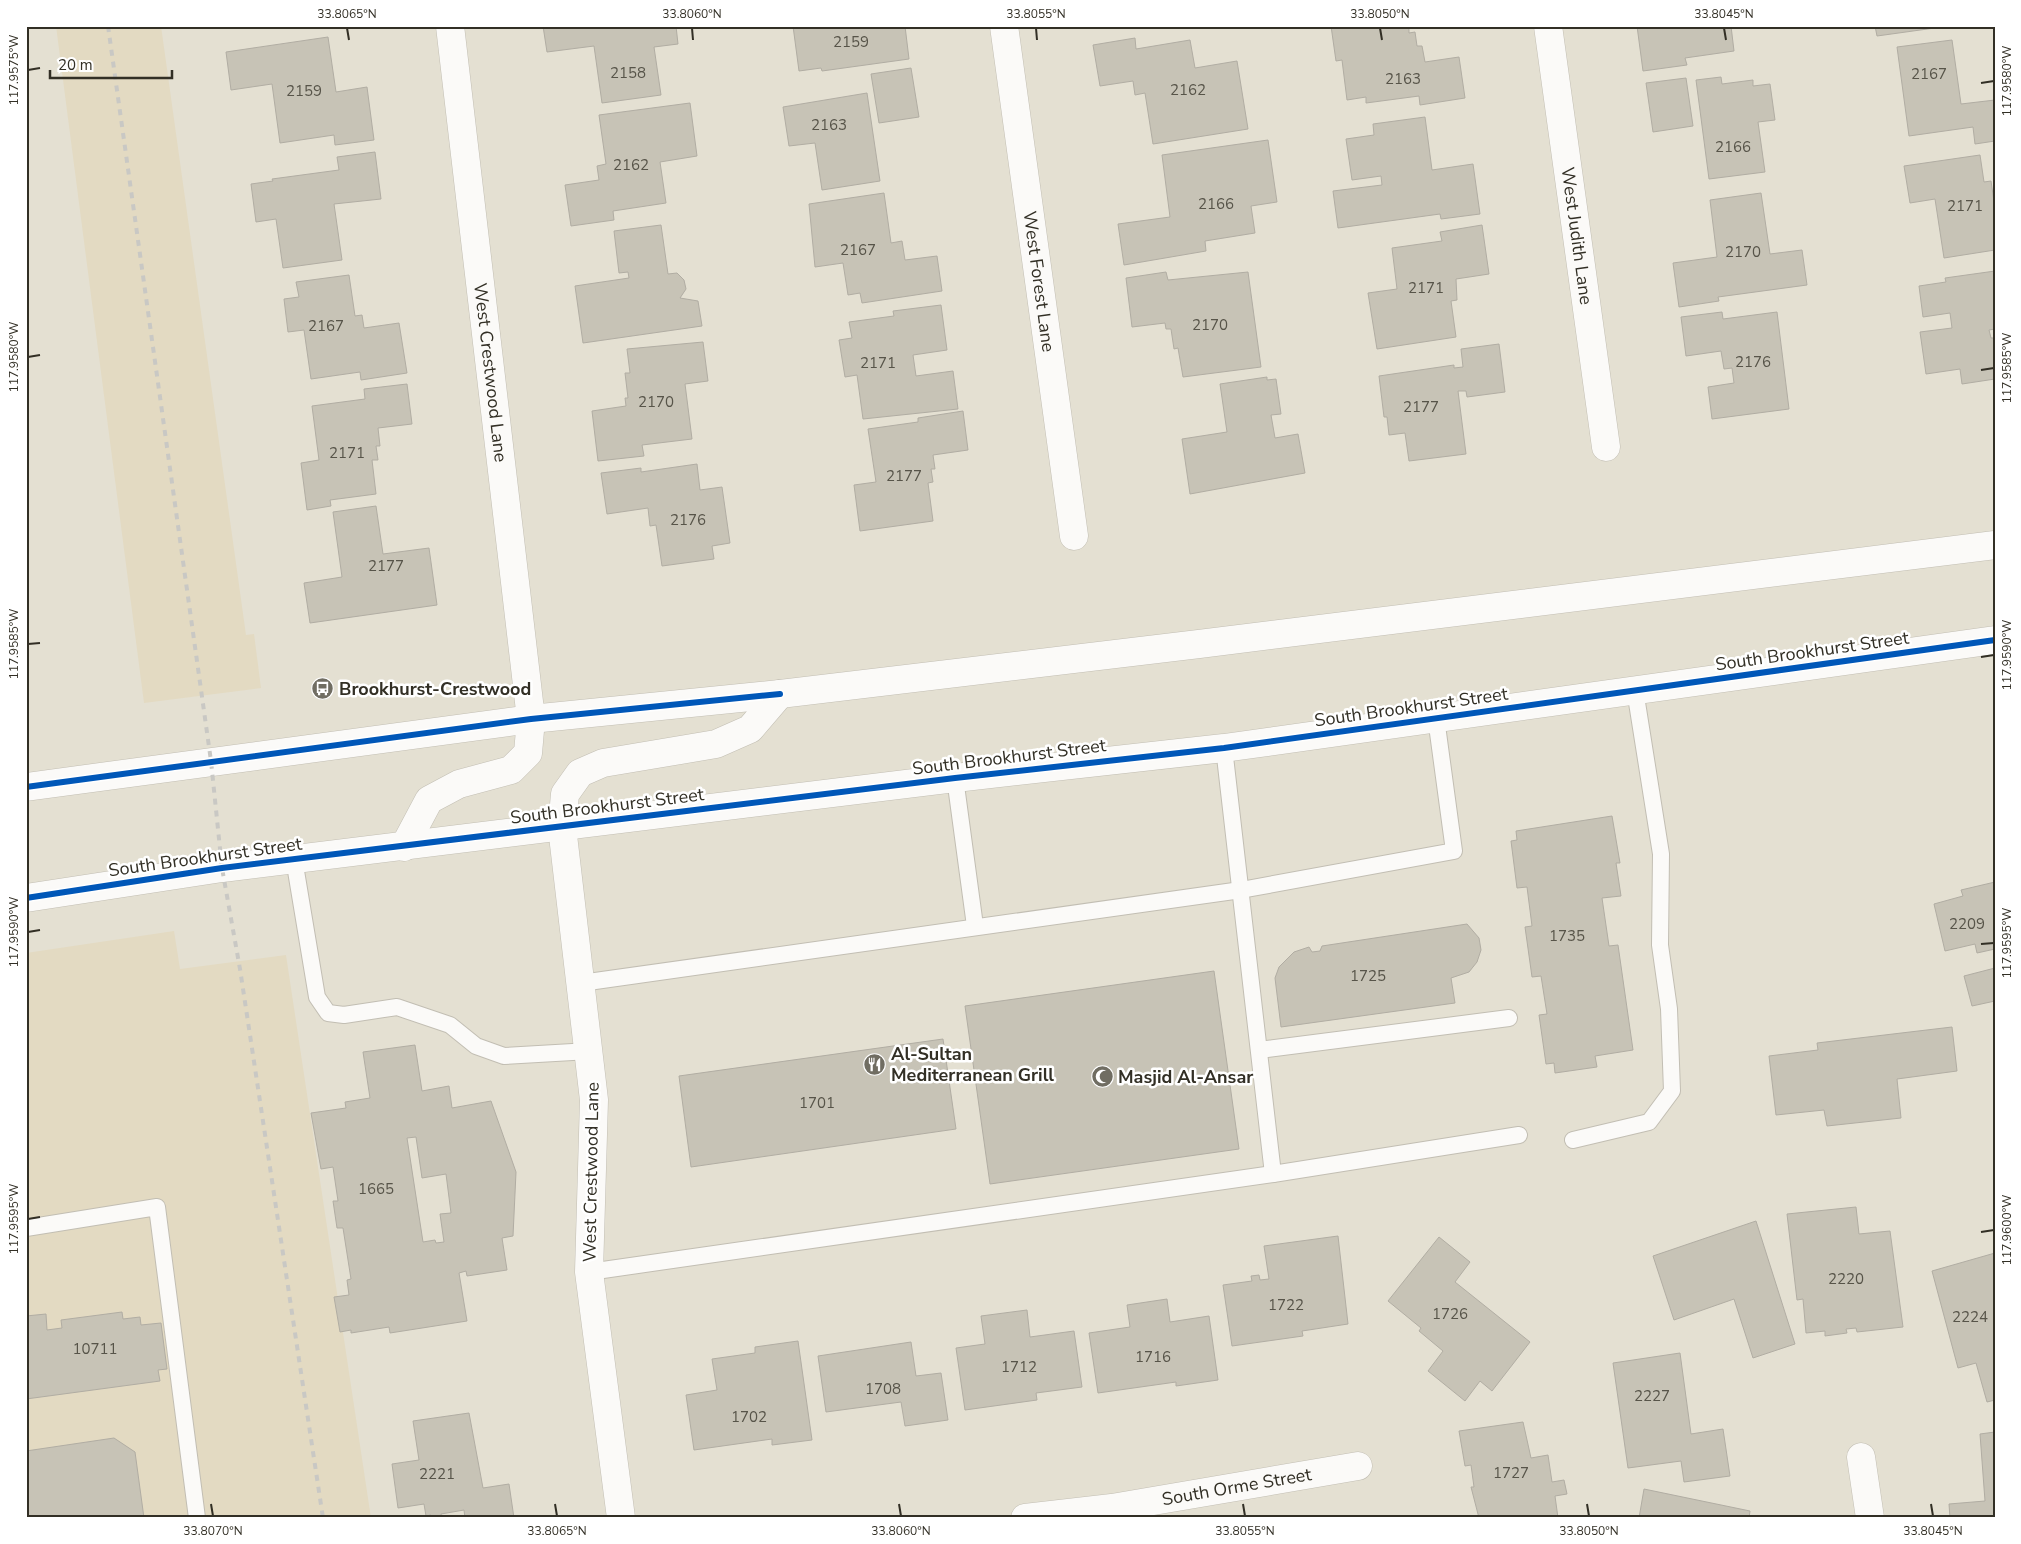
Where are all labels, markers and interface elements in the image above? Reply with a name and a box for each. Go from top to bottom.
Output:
text: 33.8065°N [317,6,377,22]
text: 33.8060°N [662,6,722,22]
text: 33.8055°N [1006,6,1066,22]
text: 33.8050°N [1350,6,1410,22]
text: 33.8045°N [1694,6,1754,22]
house number: 2159 [833,32,869,52]
text: 117.9575°W [6,34,22,106]
text: 117.9580°W [1999,45,2015,117]
scale bar [50,48,172,80]
text: 20 m [58,55,93,75]
house number: 2158 [610,63,646,83]
house number: 2167 [1911,64,1947,84]
house number: 2163 [1385,69,1421,89]
house number: 2162 [1170,80,1206,100]
house number: 2159 [286,81,322,101]
house number: 2163 [811,115,847,135]
house number: 2166 [1715,137,1751,157]
house number: 2162 [613,155,649,175]
street label: West Judith Lane [1556,166,1598,306]
house number: 2166 [1198,194,1234,214]
house number: 2171 [1947,196,1983,216]
street label: West Forest Lane [1018,210,1061,354]
house number: 2167 [840,240,876,260]
house number: 2170 [1725,242,1761,262]
house number: 2171 [1408,278,1444,298]
street label: West Crestwood Lane [468,282,513,464]
house number: 2170 [1192,315,1228,335]
house number: 2167 [308,316,344,336]
text: 117.9580°W [6,321,22,393]
text: 117.9585°W [1999,332,2015,404]
house number: 2176 [1735,352,1771,372]
house number: 2171 [860,353,896,373]
house number: 2170 [638,392,674,412]
house number: 2177 [1403,397,1439,417]
house number: 2171 [329,443,365,463]
house number: 2177 [886,466,922,486]
house number: 2176 [670,510,706,530]
house number: 2177 [368,556,404,576]
text: 117.9585°W [6,608,22,680]
text: 117.9590°W [1999,619,2015,691]
street label: South Brookhurst Street [1714,625,1911,676]
bus stop icon: Brookhurst-Crestwood [311,677,335,701]
place label: Brookhurst-Crestwood [339,677,531,701]
street label: South Brookhurst Street [1313,681,1510,732]
street label: South Brookhurst Street [911,733,1108,781]
street label: South Brookhurst Street [509,782,706,830]
street label: South Brookhurst Street [107,831,304,882]
text: 117.9590°W [6,896,22,968]
text: 117.9595°W [1999,907,2015,979]
house number: 2209 [1949,914,1985,934]
house number: 1735 [1549,926,1585,946]
house number: 1725 [1350,966,1386,986]
place label: Al-Sultan Mediterranean Grill [891,1042,1054,1087]
restaurant icon: Al-Sultan Mediterranean Grill [863,1052,887,1076]
mosque icon: Masjid Al-Ansar [1090,1065,1114,1089]
place label: Masjid Al-Ansar [1118,1065,1253,1089]
street label: West Crestwood Lane [577,1082,605,1262]
house number: 1701 [799,1093,835,1113]
house number: 1665 [358,1179,394,1199]
text: 117.9595°W [6,1183,22,1255]
text: 117.9600°W [1999,1194,2015,1266]
house number: 2220 [1828,1269,1864,1289]
house number: 1722 [1268,1295,1304,1315]
house number: 1726 [1432,1304,1468,1324]
house number: 2224 [1952,1307,1988,1327]
house number: 10711 [72,1339,118,1359]
house number: 1716 [1135,1347,1171,1367]
house number: 1712 [1001,1357,1037,1377]
house number: 1708 [865,1379,901,1399]
house number: 2227 [1634,1386,1670,1406]
house number: 1702 [731,1407,767,1427]
street label: South Orme Street [1160,1462,1314,1511]
house number: 1727 [1493,1463,1529,1483]
house number: 2221 [419,1464,455,1484]
text: 33.8070°N [183,1523,243,1539]
text: 33.8065°N [527,1523,587,1539]
text: 33.8060°N [871,1523,931,1539]
text: 33.8055°N [1215,1523,1275,1539]
text: 33.8050°N [1559,1523,1619,1539]
text: 33.8045°N [1903,1523,1963,1539]

